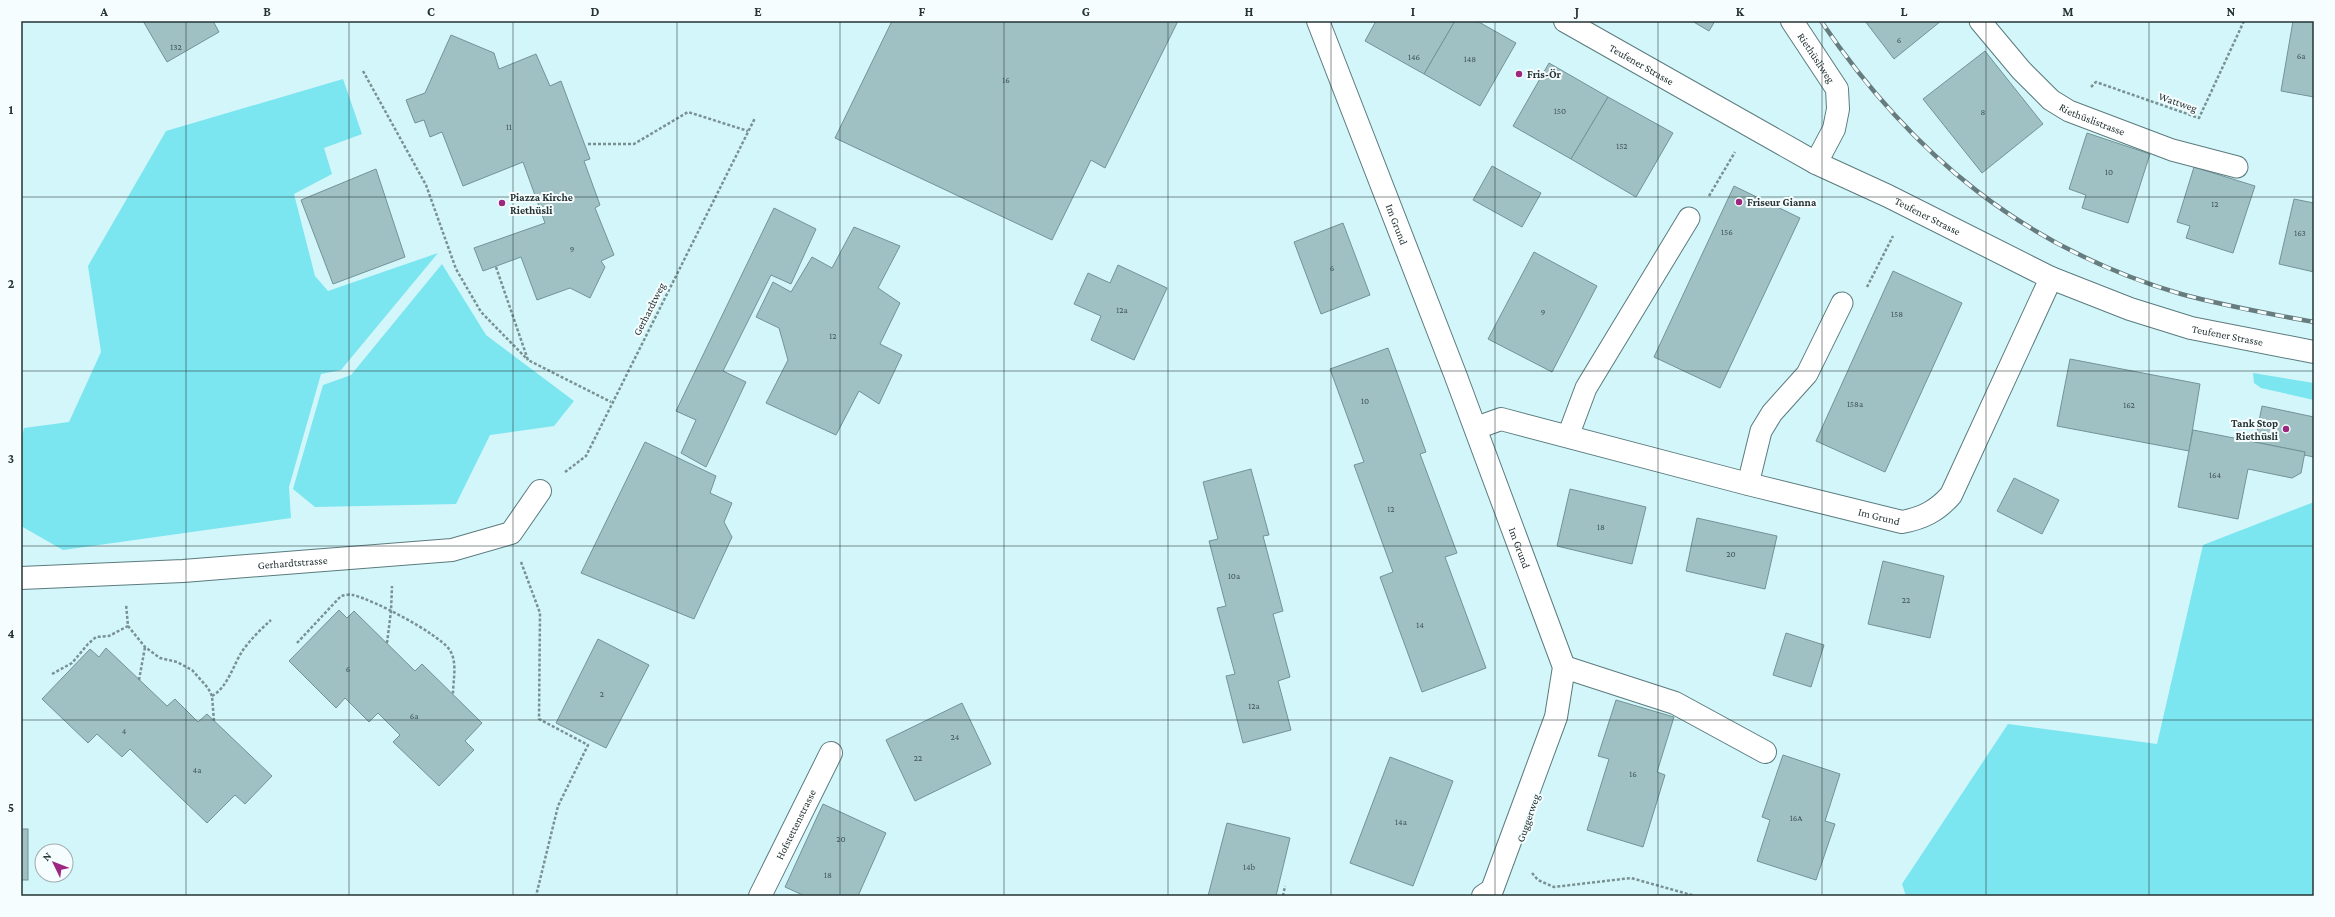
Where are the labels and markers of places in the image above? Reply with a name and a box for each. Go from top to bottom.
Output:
place label: Fris-Ör [1527,68,1562,80]
marker: Fris-Ör [1514,69,1524,79]
place label: Piazza Kirche Riethüsli [510,191,573,216]
place label: Friseur Gianna [1747,196,1817,208]
marker: Friseur Gianna [1734,197,1744,207]
marker: Piazza Kirche Riethüsli [497,198,507,208]
place label: Tank Stop Riethüsli [2231,417,2279,442]
marker: Tank Stop Riethüsli [2281,424,2291,434]

